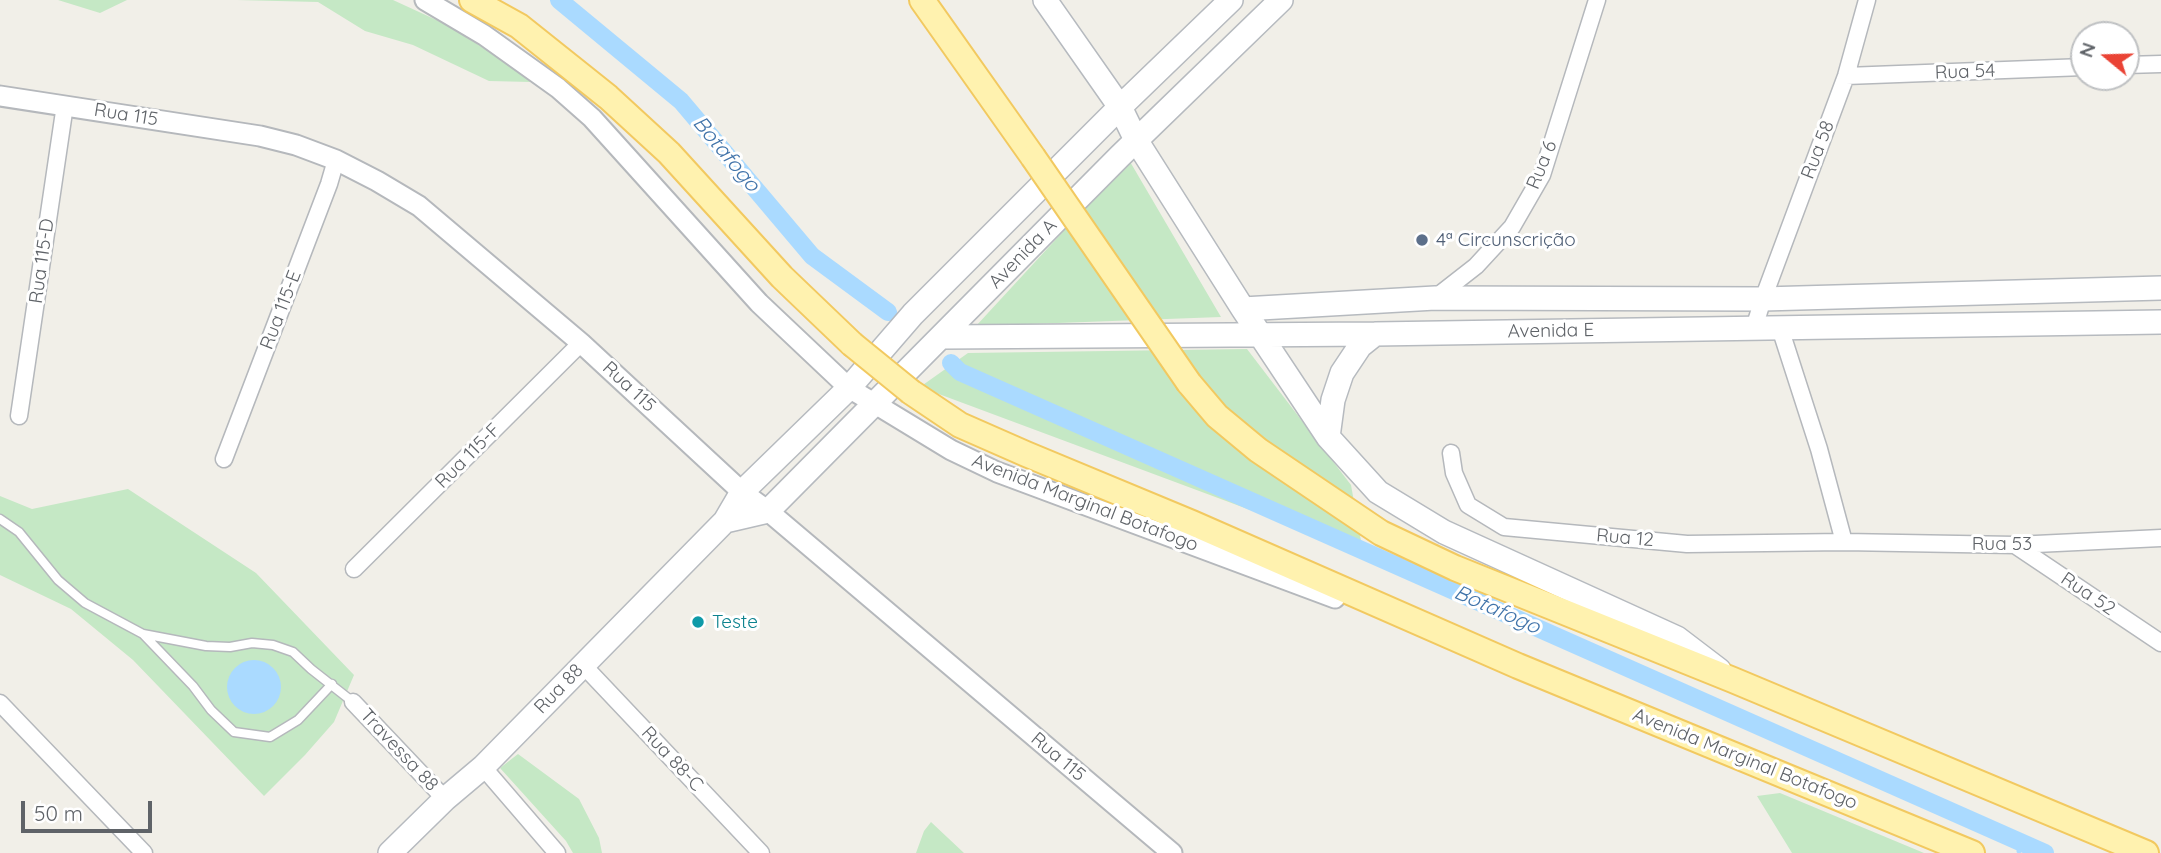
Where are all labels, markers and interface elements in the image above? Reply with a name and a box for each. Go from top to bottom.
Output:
north arrow [2070,21,2140,91]
text: N [2073,39,2101,60]
street label: Rua 54 [1934,60,1996,84]
street label: Rua 115 [92,99,160,131]
water label: Botafogo [687,111,765,197]
street label: Rua 58 [1796,118,1840,182]
street label: Rua 6 [1522,137,1562,193]
street label: Avenida A [984,214,1062,294]
street label: Rua 115-D [25,217,59,305]
place label: 4ª Circunscrição [1436,229,1576,251]
marker: 4ª Circunscrição [1414,232,1430,248]
street label: Rua 115-E [256,267,306,353]
street label: Avenida E [1508,319,1594,343]
street label: Rua 115 [598,357,660,417]
street label: Rua 115-F [431,419,505,493]
street label: Avenida Marginal Botafogo [969,449,1201,557]
street label: Rua 12 [1595,524,1655,552]
street label: Rua 53 [1972,533,2032,555]
street label: Rua 52 [2056,568,2120,620]
water label: Botafogo [1450,580,1544,640]
place label: Teste [712,611,758,633]
marker: Teste [690,614,706,630]
street label: Rua 88 [530,659,588,719]
street label: Avenida Marginal Botafogo [1629,703,1861,815]
street label: Travessa 88 [355,704,443,796]
street label: Rua 88-C [636,722,708,796]
street label: Rua 115 [1026,728,1090,786]
scale bar [24,786,156,830]
text: 50 m [34,800,83,826]

